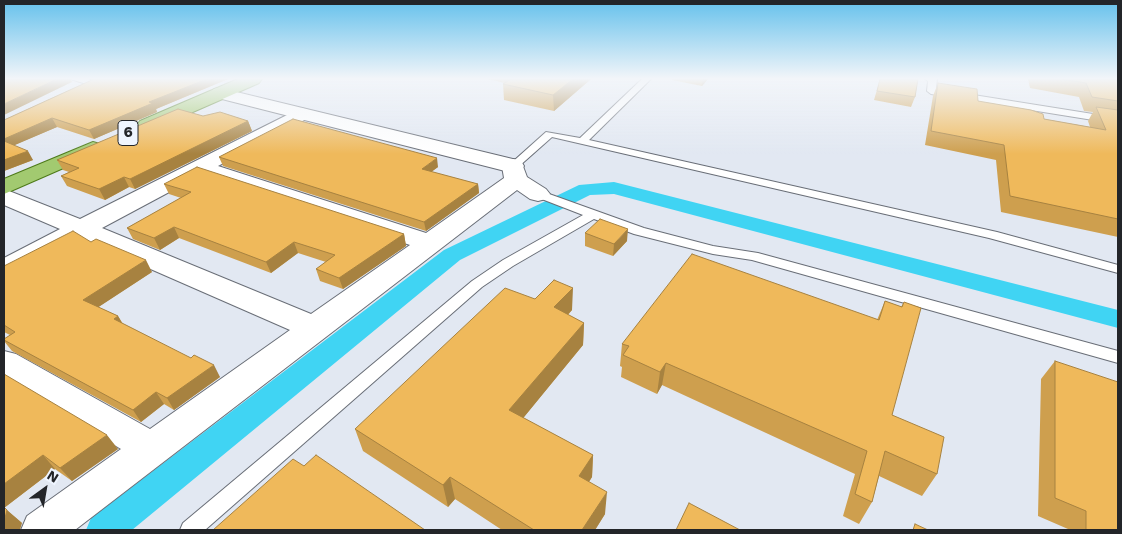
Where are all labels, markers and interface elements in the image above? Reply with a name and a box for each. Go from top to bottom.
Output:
road number: 6 [118,120,138,146]
north arrow [20,464,70,514]
text: N [44,467,62,486]

